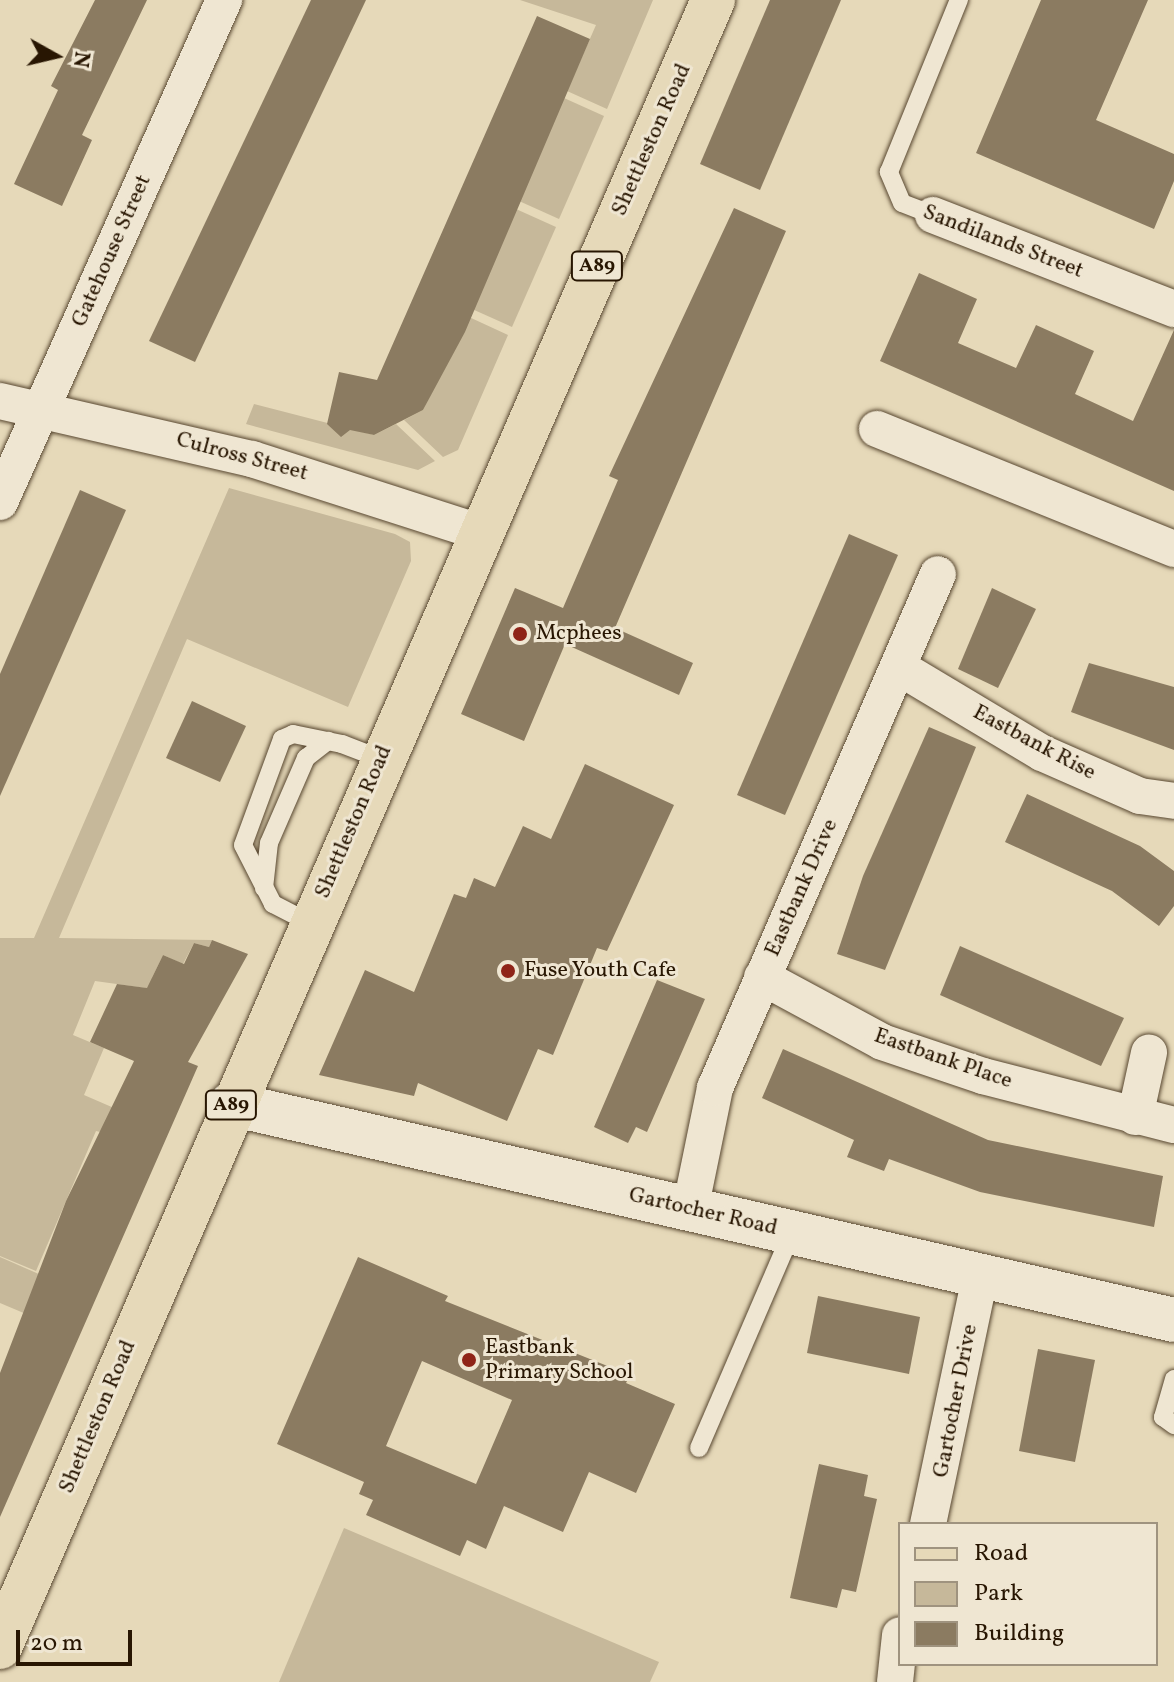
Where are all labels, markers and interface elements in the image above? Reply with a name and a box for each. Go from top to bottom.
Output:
north arrow [16,16,96,96]
text: N [64,49,97,69]
street label: Shettleston Road [607,60,697,220]
street label: Gatehouse Street [67,171,157,331]
street label: Sandilands Street [919,199,1087,285]
road number: A89 [569,250,625,282]
street label: Culross Street [173,427,311,487]
place label: Mcphees [536,621,622,647]
marker: Mcphees [511,625,529,643]
street label: Eastbank Rise [968,700,1100,786]
street label: Shettleston Road [310,741,398,903]
street label: Eastbank Drive [760,815,844,961]
place label: Fuse Youth Cafe [524,958,677,984]
marker: Fuse Youth Cafe [499,962,517,980]
street label: Eastbank Place [870,1023,1016,1095]
road number: A89 [203,1089,259,1121]
street label: Gartocher Road [626,1182,780,1242]
street label: Gartocher Drive [928,1322,984,1480]
place label: Eastbank Primary School [485,1334,634,1386]
street label: Shettleston Road [54,1336,142,1498]
marker: Eastbank Primary School [460,1351,478,1369]
legend [898,1522,1158,1666]
text: Road [974,1537,1028,1571]
text: Park [974,1577,1023,1611]
scale bar [20,1614,136,1664]
text: Building [974,1617,1064,1651]
text: 20 m [30,1627,83,1661]

